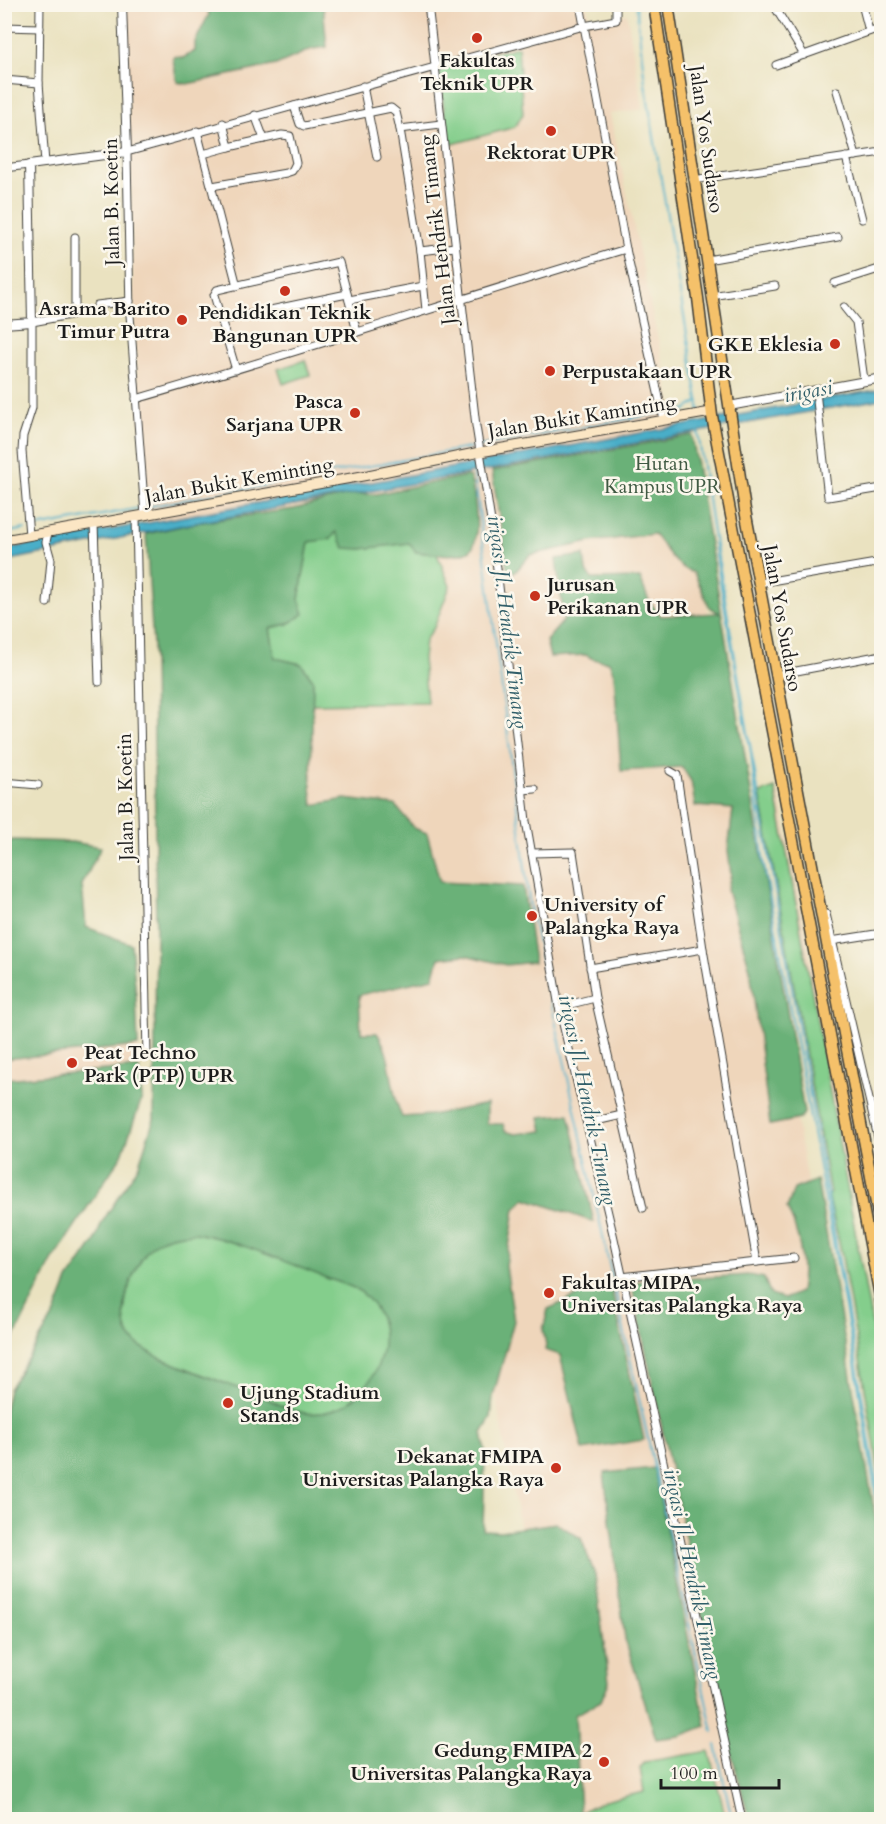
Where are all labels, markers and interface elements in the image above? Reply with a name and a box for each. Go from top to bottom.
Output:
marker: Fakultas Teknik UPR [470,31,484,45]
place label: Fakultas Teknik UPR [420,47,534,97]
street label: Jalan Yos Sudarso [682,61,730,215]
marker: Rektorat UPR [544,124,558,138]
street label: Jalan Hendrik Timang [412,133,463,329]
street label: Jalan B. Koetin [97,137,126,269]
place label: Rektorat UPR [487,139,616,166]
marker: Pendidikan Teknik Bangunan UPR [278,284,292,298]
place label: Asrama Barito Timur Putra [38,295,170,345]
place label: Pendidikan Teknik Bangunan UPR [198,299,372,349]
marker: Asrama Barito Timur Putra [175,313,189,327]
place label: GKE Eklesia [708,331,823,358]
marker: GKE Eklesia [828,337,842,351]
place label: Perpustakaan UPR [562,358,733,385]
marker: Perpustakaan UPR [543,364,557,378]
water label: irigasi [781,373,835,410]
place label: Pasca Sarjana UPR [226,388,343,438]
street label: Jalan Bukit Kaminting [483,388,679,445]
marker: Pasca Sarjana UPR [348,406,362,420]
street label: Jalan Bukit Keminting [140,450,336,511]
park label: Hutan Kampus UPR [604,450,720,500]
water label: irigasi Jl. Hendrik Timang [480,513,535,731]
street label: Jalan Yos Sudarso [756,540,809,694]
place label: Jurusan Perikanan UPR [544,571,689,621]
marker: Jurusan Perikanan UPR [528,589,542,603]
street label: Jalan B. Koetin [111,732,140,864]
place label: University of Palangka Raya [544,891,679,941]
marker: University of Palangka Raya [525,909,539,923]
water label: irigasi Jl. Hendrik Timang [551,992,624,1209]
place label: Peat Techno Park (PTP) UPR [84,1039,235,1089]
marker: Peat Techno Park (PTP) UPR [65,1056,79,1070]
place label: Fakultas MIPA, Universitas Palangka Raya [561,1269,802,1319]
marker: Fakultas MIPA, Universitas Palangka Raya [542,1286,556,1300]
place label: Ujung Stadium Stands [240,1379,380,1429]
marker: Ujung Stadium Stands [221,1396,235,1410]
place label: Dekanat FMIPA Universitas Palangka Raya [303,1443,544,1493]
marker: Dekanat FMIPA Universitas Palangka Raya [549,1461,563,1475]
water label: irigasi Jl. Hendrik Timang [656,1466,729,1683]
place label: Gedung FMIPA 2 Universitas Palangka Raya [351,1737,592,1787]
scale bar [661,1752,780,1790]
marker: Gedung FMIPA 2 Universitas Palangka Raya [597,1755,611,1769]
text: 100 m [670,1761,718,1786]

